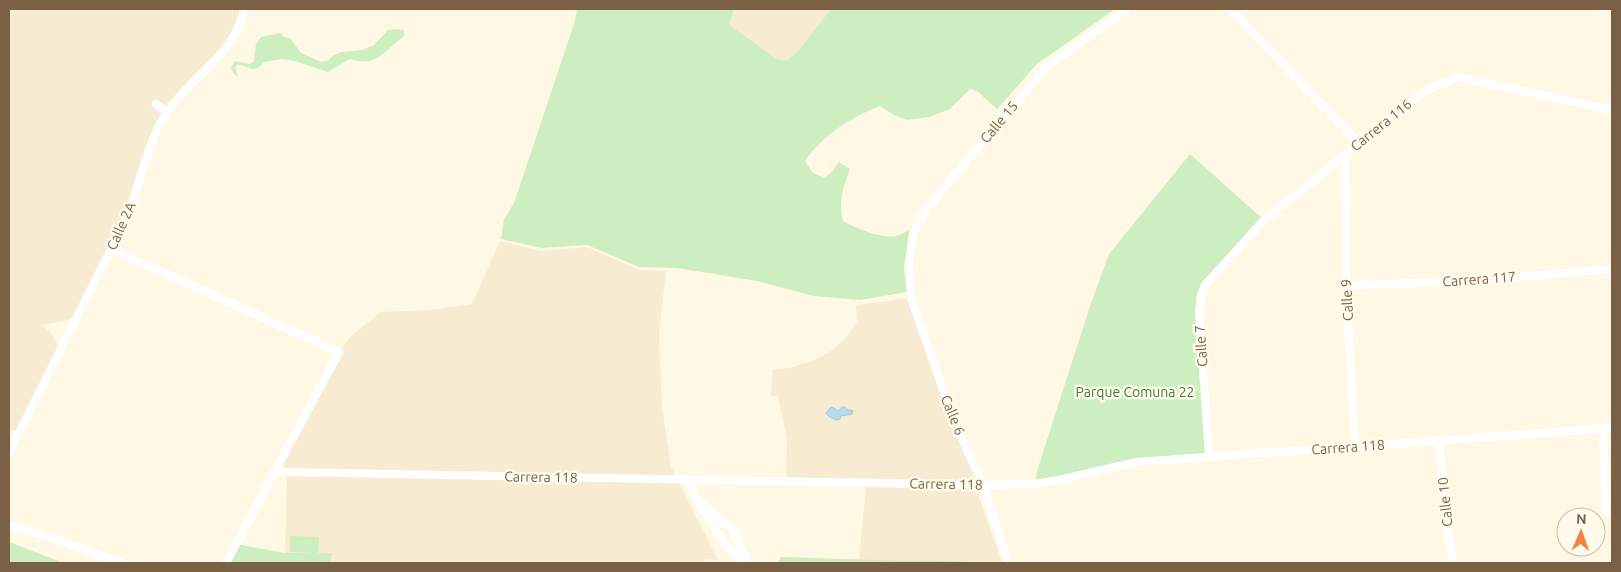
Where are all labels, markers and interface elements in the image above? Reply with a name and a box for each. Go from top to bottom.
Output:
street label: Carrera 116 [1347,96,1415,154]
street label: Calle 15 [977,98,1021,146]
street label: Calle 2A [103,199,139,253]
street label: Carrera 117 [1442,268,1516,290]
street label: Calle 9 [1338,279,1356,321]
street label: Calle 7 [1192,325,1210,367]
park label: Parque Comuna 22 [1076,384,1194,400]
street label: Calle 6 [938,393,968,438]
street label: Carrera 118 [1311,436,1385,458]
street label: Carrera 118 [504,468,578,486]
street label: Carrera 118 [909,475,983,493]
street label: Calle 10 [1434,476,1456,528]
north arrow [1556,507,1606,557]
text: N [1576,511,1587,527]

